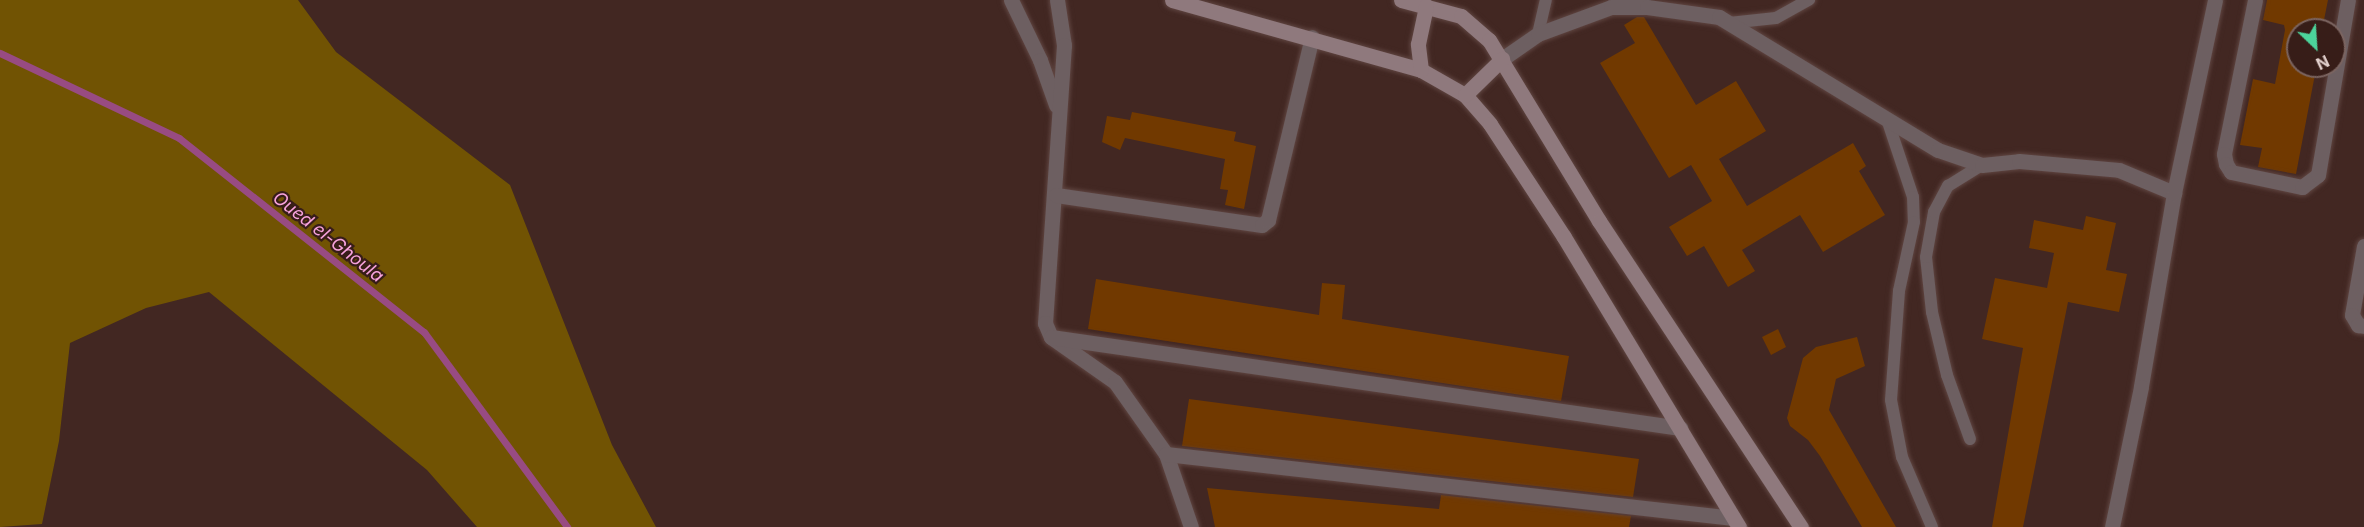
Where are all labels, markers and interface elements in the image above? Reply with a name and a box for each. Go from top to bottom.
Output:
north arrow [2286,18,2346,78]
text: N [2313,51,2333,74]
water label: Oued el-Ghoula [268,187,388,287]

